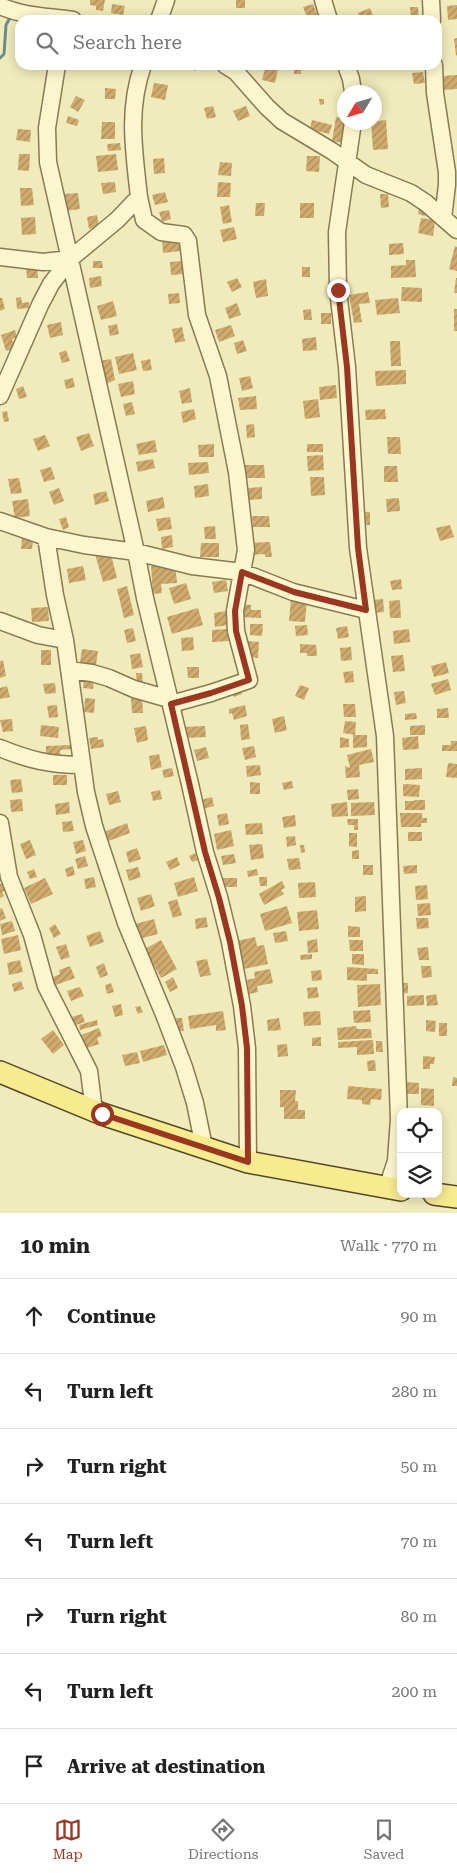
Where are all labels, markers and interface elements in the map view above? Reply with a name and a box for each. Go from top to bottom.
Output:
search box [15,15,442,70]
icon: search [33,29,61,57]
text: Search here [73,31,182,54]
north arrow [337,85,382,130]
route end [327,279,350,302]
route start [91,1103,114,1126]
map controls [397,1108,442,1198]
button: locate [397,1108,442,1153]
button: layers [397,1153,442,1198]
text: 10 min [20,1234,90,1258]
text: Walk · 770 m [340,1236,437,1255]
icon: ahead [20,1302,48,1330]
text: Continue [67,1305,156,1328]
text: 90 m [400,1307,437,1326]
icon: left [20,1377,48,1405]
text: Turn left [67,1380,153,1403]
text: 280 m [391,1382,437,1401]
icon: right [20,1452,48,1480]
text: Turn right [67,1455,167,1478]
text: 50 m [400,1457,437,1476]
icon: left [20,1527,48,1555]
text: Turn left [67,1530,153,1553]
text: 70 m [400,1532,437,1551]
icon: right [20,1602,48,1630]
text: Turn right [67,1605,167,1628]
text: 80 m [400,1607,437,1626]
icon: left [20,1677,48,1705]
text: Turn left [67,1680,153,1703]
text: 200 m [391,1682,437,1701]
icon: arrive [20,1752,48,1780]
text: Arrive at destination [67,1755,265,1778]
tab: Map [53,1816,83,1862]
tab: Directions [188,1816,258,1862]
tab: Saved [364,1816,404,1862]

